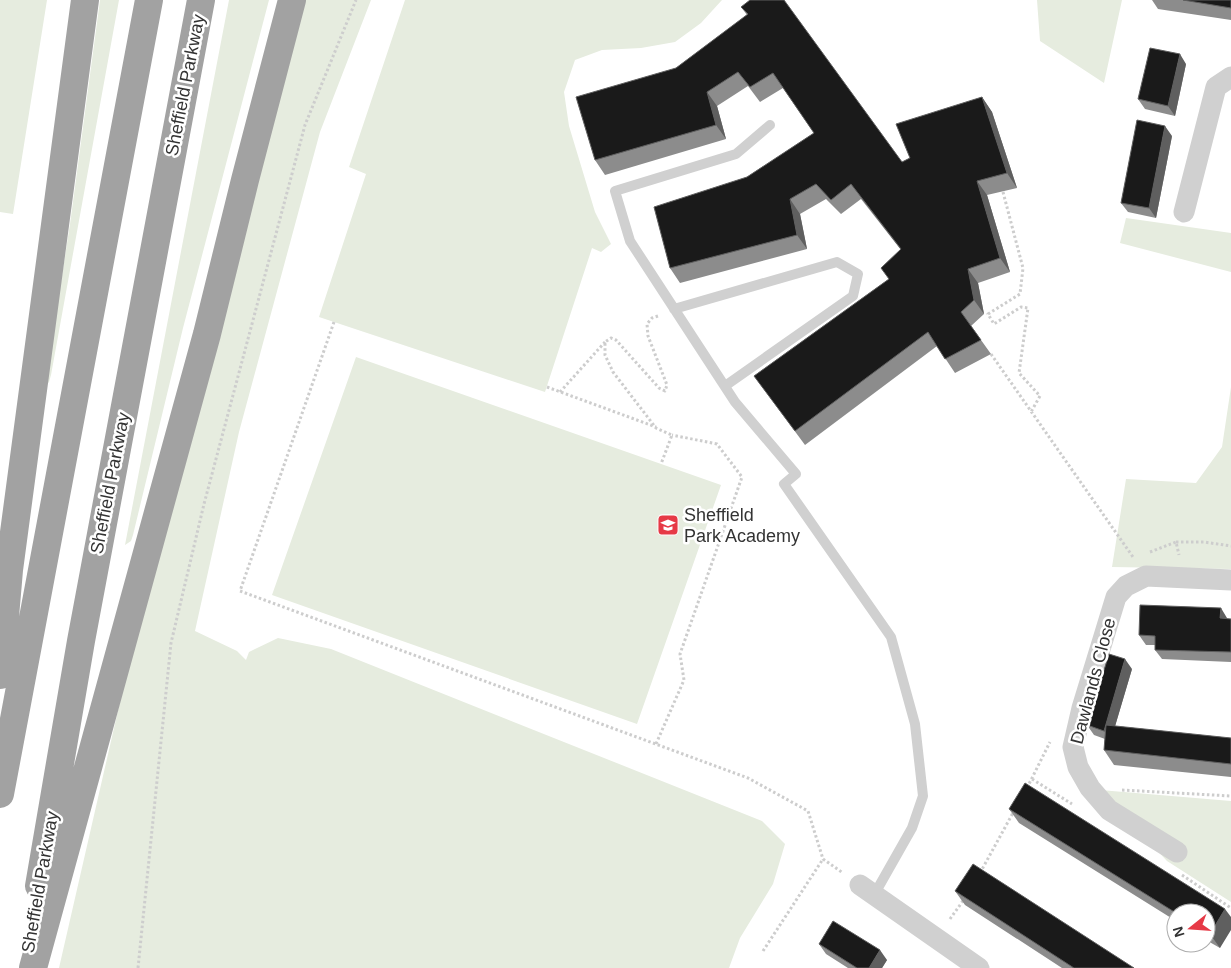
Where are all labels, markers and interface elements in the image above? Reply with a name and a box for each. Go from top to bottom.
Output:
street label: Sheffield Parkway [161,13,209,157]
street label: Sheffield Parkway [86,411,134,555]
place label: Sheffield Park Academy [684,505,800,546]
school or university icon: Sheffield Park Academy [656,513,680,537]
street label: Dawlands Close [1067,616,1119,746]
street label: Sheffield Parkway [18,809,62,955]
north arrow [1166,903,1216,953]
text: N [1169,925,1188,939]

